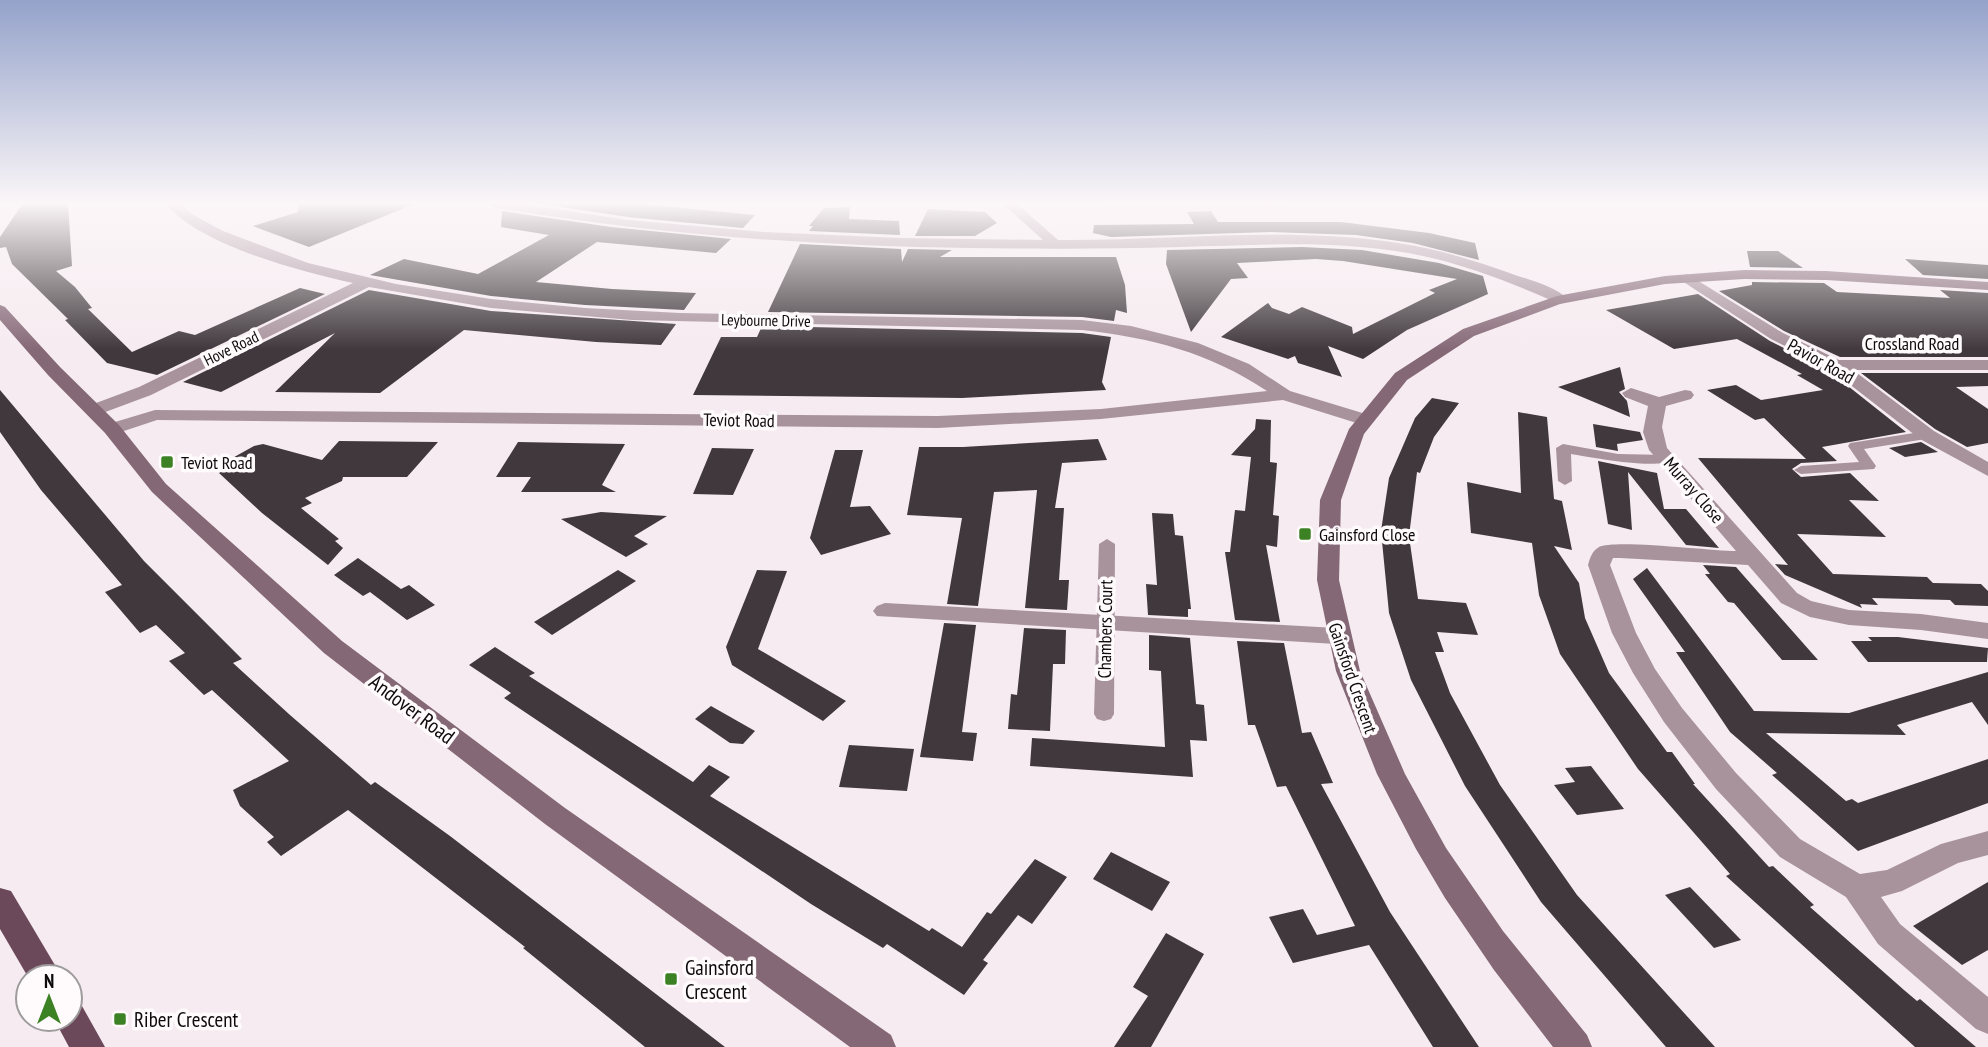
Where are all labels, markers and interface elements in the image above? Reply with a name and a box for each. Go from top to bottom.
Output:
street label: Leybourne Drive [721,309,811,331]
street label: Hove Road [200,326,262,370]
street label: Crossland Road [1865,332,1959,355]
street label: Pavior Road [1784,333,1858,389]
street label: Teviot Road [703,408,775,432]
place label: Teviot Road [181,451,252,474]
street label: Murray Close [1659,452,1729,528]
marker: Teviot Road [159,454,175,470]
place label: Gainsford Close [1319,523,1415,546]
marker: Gainsford Close [1297,526,1313,542]
street label: Chambers Court [1093,579,1117,679]
street label: Gainsford Crescent [1323,620,1383,736]
street label: Andover Road [364,668,460,750]
place label: Gainsford Crescent [685,954,754,1005]
north arrow [14,963,84,1033]
text: N [44,969,54,993]
marker: Gainsford Crescent [663,971,679,987]
place label: Riber Crescent [134,1006,239,1033]
marker: Riber Crescent [112,1011,128,1027]

